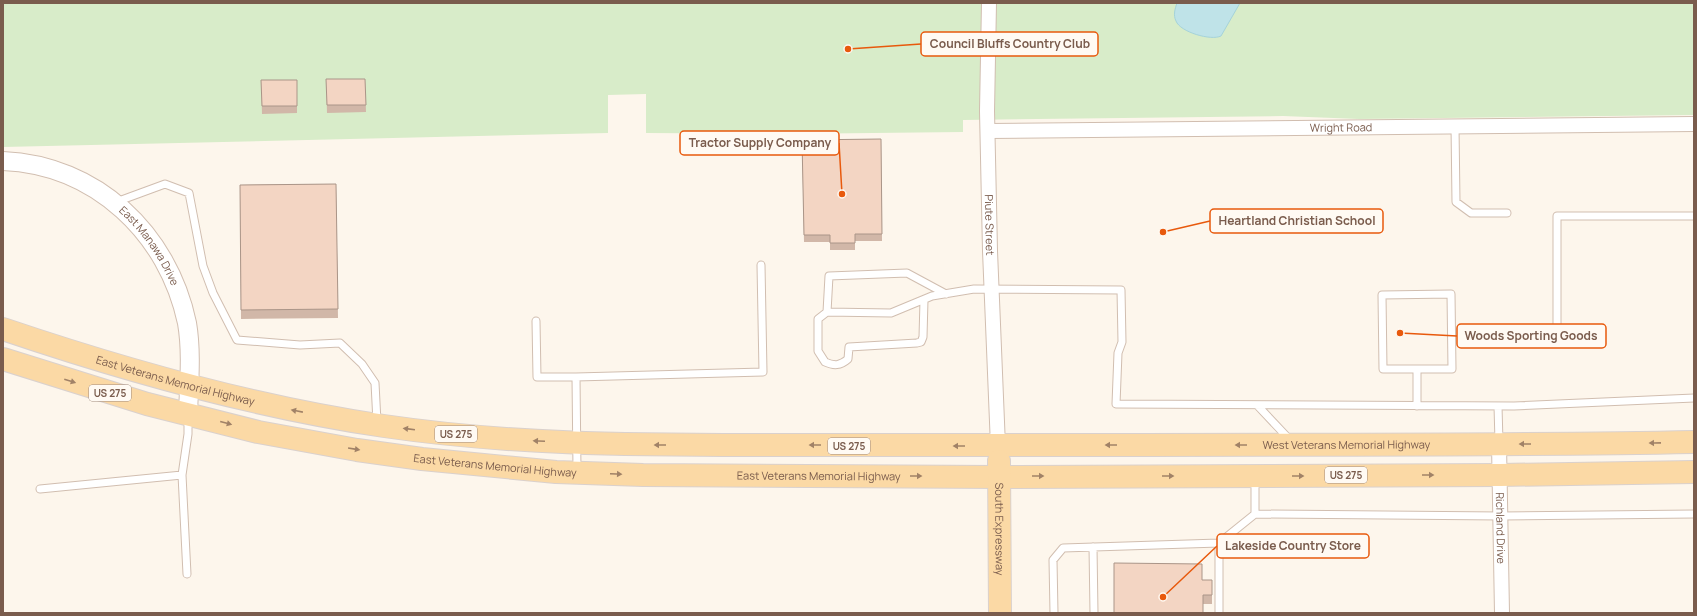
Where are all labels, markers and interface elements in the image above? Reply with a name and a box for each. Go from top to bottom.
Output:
callout: Council Bluffs Country Club [921,32,1098,56]
text: Council Bluffs Country Club [930,35,1090,52]
street label: Wright Road [1310,119,1372,135]
callout: Tractor Supply Company [680,131,839,155]
text: Tractor Supply Company [689,134,832,151]
street label: Piute Street [982,194,998,256]
street label: East Manawa Drive [116,202,183,288]
callout: Heartland Christian School [1210,209,1383,233]
text: Heartland Christian School [1218,212,1376,229]
callout: Woods Sporting Goods [1457,324,1606,348]
text: Woods Sporting Goods [1465,327,1598,344]
street label: East Veterans Memorial Highway [94,351,257,409]
one-way arrow [64,378,76,384]
road number: US 275 [89,385,131,401]
one-way arrow [291,407,304,413]
one-way arrow [220,421,232,427]
one-way arrow [403,426,415,432]
road number: US 275 [435,426,477,442]
street label: West Veterans Memorial Highway [1263,437,1430,452]
one-way arrow [533,438,545,445]
road number: US 275 [828,438,870,454]
one-way arrow [1648,440,1661,446]
one-way arrow [1518,441,1531,447]
one-way arrow [653,442,666,448]
one-way arrow [808,442,821,448]
one-way arrow [1104,442,1117,448]
one-way arrow [1234,442,1247,448]
one-way arrow [952,443,965,449]
one-way arrow [347,446,360,452]
street label: East Veterans Memorial Highway [413,450,577,480]
road number: US 275 [1325,467,1367,483]
street label: East Veterans Memorial Highway [737,468,901,483]
one-way arrow [610,470,622,477]
one-way arrow [1292,472,1304,479]
one-way arrow [1422,472,1435,478]
one-way arrow [910,473,923,479]
one-way arrow [1032,473,1045,479]
one-way arrow [1162,473,1175,479]
street label: South Expressway [992,482,1008,576]
street label: Richland Drive [1493,492,1509,565]
callout: Lakeside Country Store [1217,534,1369,558]
text: Lakeside Country Store [1225,537,1361,554]

